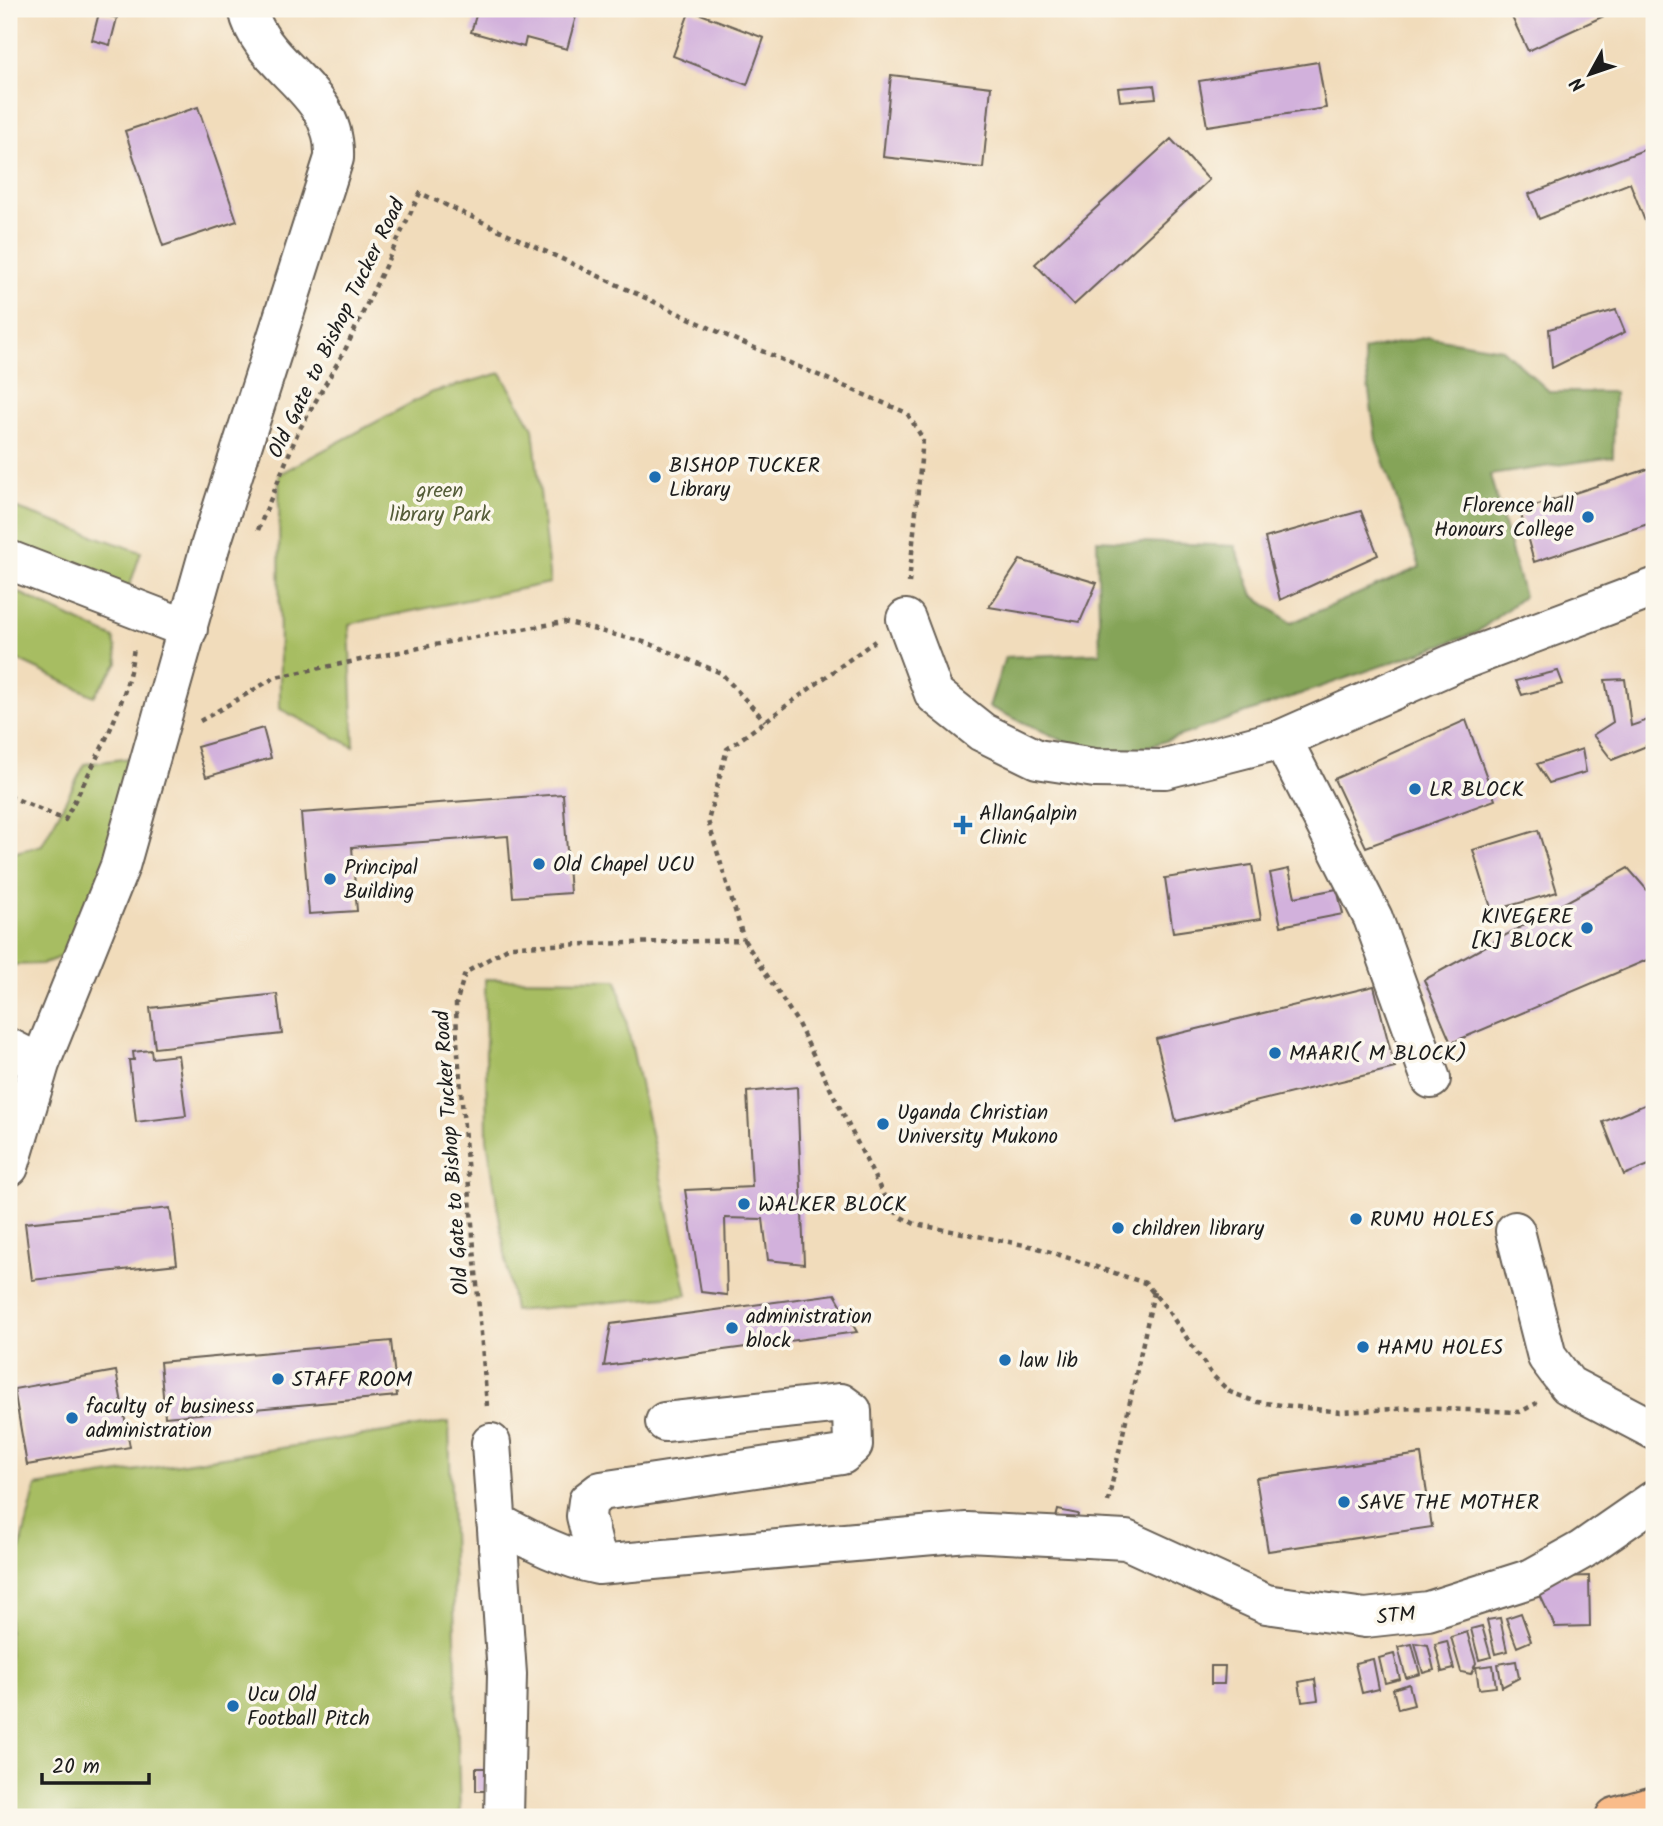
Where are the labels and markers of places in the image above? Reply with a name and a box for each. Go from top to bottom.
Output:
place label: BISHOP TUCKER Library [669,450,820,507]
marker: BISHOP TUCKER Library [647,469,663,485]
place label: Florence hall Honours College [1434,490,1575,547]
marker: Florence hall Honours College [1580,509,1596,525]
place label: LR BLOCK [1429,774,1524,807]
marker: LR BLOCK [1407,781,1423,797]
place label: AllanGalpin Clinic [979,798,1077,855]
marker: AllanGalpin Clinic [953,815,973,835]
place label: Old Chapel UCU [553,849,694,882]
place label: Principal Building [344,852,418,909]
marker: Old Chapel UCU [531,856,547,872]
marker: Principal Building [322,871,338,887]
place label: KIVEGERE [K] BLOCK [1470,901,1574,958]
marker: KIVEGERE [K] BLOCK [1579,920,1595,936]
place label: MAARI( M BLOCK) [1289,1038,1467,1071]
marker: MAARI( M BLOCK) [1267,1045,1283,1061]
place label: Uganda Christian University Mukono [897,1097,1058,1154]
marker: Uganda Christian University Mukono [875,1116,891,1132]
place label: WALKER BLOCK [758,1189,907,1222]
marker: WALKER BLOCK [736,1196,752,1212]
place label: RUMU HOLES [1370,1204,1494,1237]
marker: RUMU HOLES [1348,1211,1364,1227]
place label: children library [1132,1213,1264,1246]
marker: children library [1110,1220,1126,1236]
place label: administration block [746,1301,872,1358]
marker: administration block [724,1320,740,1336]
place label: HAMU HOLES [1377,1332,1503,1365]
marker: HAMU HOLES [1355,1339,1371,1355]
place label: law lib [1019,1345,1078,1378]
marker: law lib [997,1352,1013,1368]
place label: STAFF ROOM [292,1364,413,1397]
marker: STAFF ROOM [270,1371,286,1387]
place label: faculty of business administration [86,1391,254,1448]
marker: faculty of business administration [64,1410,80,1426]
place label: SAVE THE MOTHER [1358,1487,1539,1520]
marker: SAVE THE MOTHER [1336,1494,1352,1510]
place label: Ucu Old Football Pitch [247,1679,370,1736]
marker: Ucu Old Football Pitch [225,1698,241,1714]

